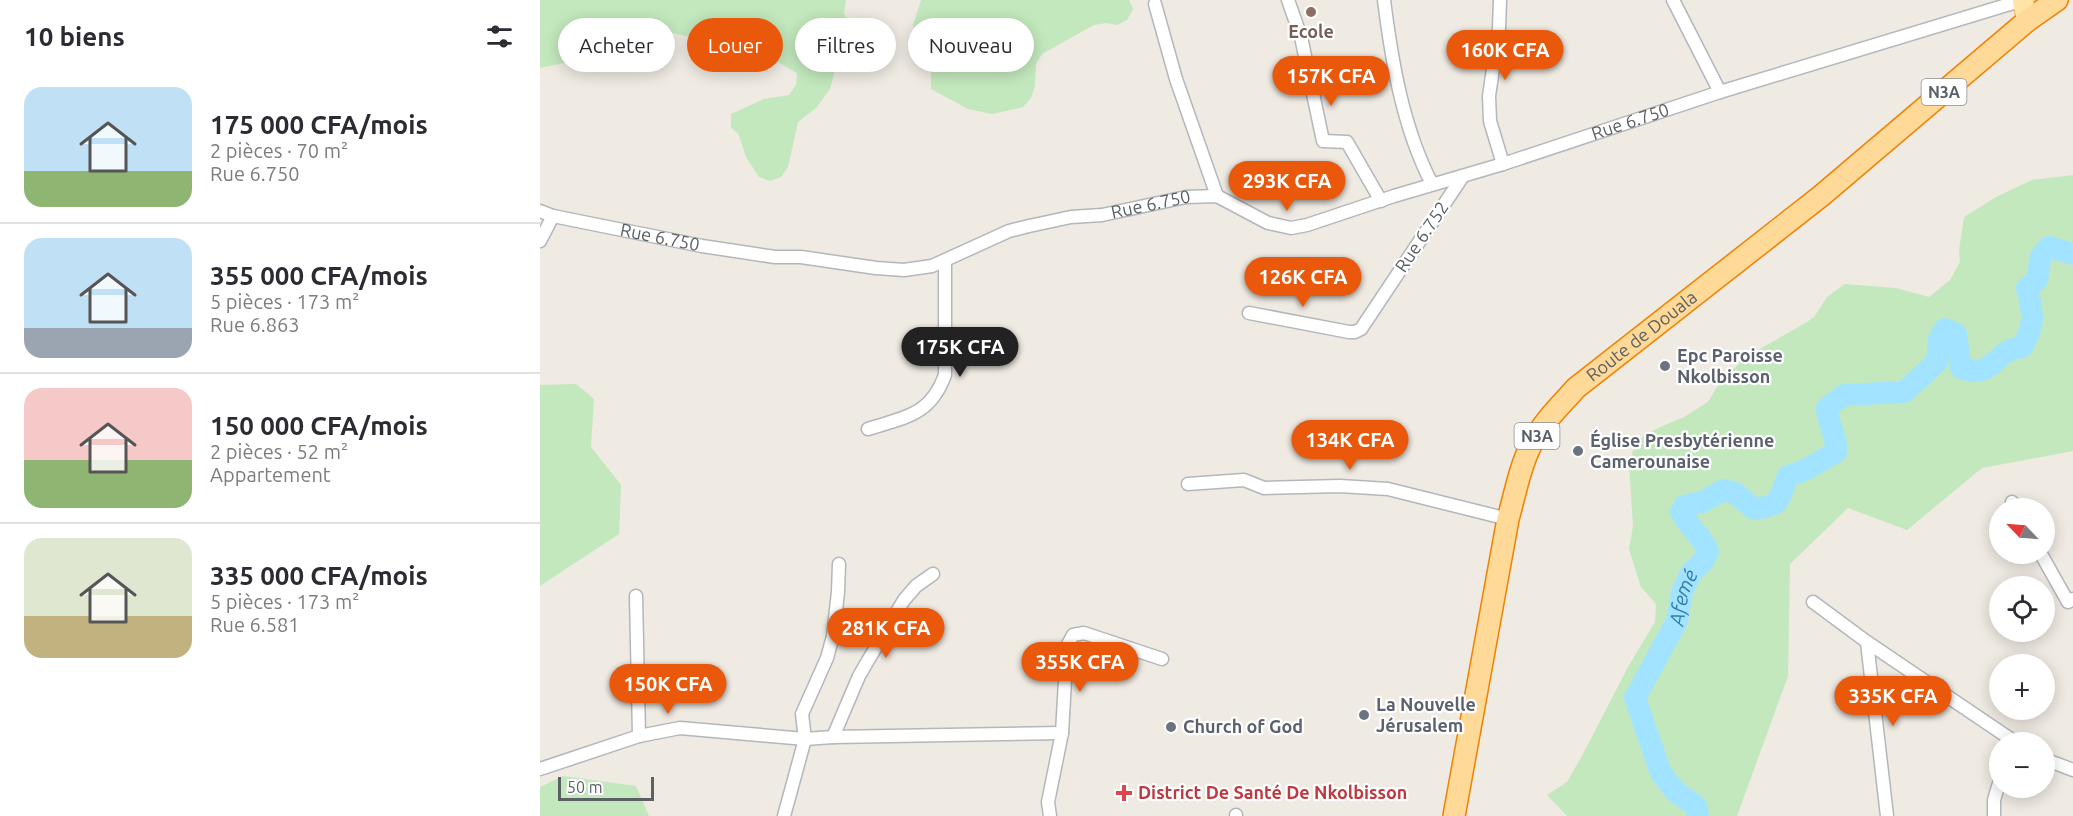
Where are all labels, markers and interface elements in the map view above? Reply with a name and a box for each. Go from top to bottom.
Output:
marker: Ecole [1304,5,1318,19]
chip: Acheter [558,18,675,72]
chip: Louer [687,18,783,72]
chip: Filtres [795,18,896,72]
chip: Nouveau [908,18,1034,72]
icon: filters [483,20,516,53]
place label: Ecole [1288,21,1334,41]
text: 10 biens [24,22,125,51]
pin: 160K CFA [1443,30,1567,81]
text: 160K CFA [1460,38,1550,61]
pin: 157K CFA [1269,56,1393,107]
text: 157K CFA [1286,64,1376,87]
road number: N3A [1922,79,1966,105]
street label: Rue 6.750 [1589,99,1671,143]
text: 175 000 CFA/mois [210,110,428,139]
icon: home [72,111,144,183]
text: 2 pièces · 70 m² [210,139,348,162]
pin: 293K CFA [1225,161,1349,212]
text: Rue 6.750 [210,162,300,185]
text: 293K CFA [1242,169,1332,192]
street label: Rue 6.750 [1109,185,1192,222]
street label: Rue 6.752 [1390,197,1452,275]
street label: Rue 6.750 [619,219,702,254]
pin: 126K CFA [1241,257,1365,308]
text: 355 000 CFA/mois [210,261,428,290]
icon: home [72,262,144,334]
text: 126K CFA [1258,265,1348,288]
street label: Route de Douala [1582,286,1700,385]
text: 5 pièces · 173 m² [210,290,359,313]
text: Rue 6.863 [210,313,300,336]
pin: 175K CFA [898,327,1022,378]
text: 175K CFA [915,335,1005,358]
place label: Epc Paroisse Nkolbisson [1677,345,1783,386]
marker: Epc Paroisse Nkolbisson [1658,359,1672,373]
text: 150 000 CFA/mois [210,411,428,440]
icon: home [72,412,144,484]
pin: 134K CFA [1288,420,1412,471]
road number: N3A [1514,423,1560,449]
text: 134K CFA [1305,428,1395,451]
place label: Église Presbytérienne Camerounaise [1590,429,1774,471]
text: 2 pièces · 52 m² [210,440,348,463]
marker: Église Presbytérienne Camerounaise [1571,444,1585,458]
text: Appartement [210,463,331,486]
north arrow [1989,498,2055,564]
map controls [1989,498,2055,798]
text: 335 000 CFA/mois [210,561,428,590]
icon: home [72,562,144,634]
water label: Afemé [1664,566,1702,628]
button: locate [1989,576,2055,642]
text: 5 pièces · 173 m² [210,590,359,613]
pin: 281K CFA [824,608,948,659]
text: Rue 6.581 [210,613,300,636]
text: 281K CFA [841,616,931,639]
pin: 355K CFA [1018,642,1142,693]
text: 355K CFA [1035,650,1125,673]
button: + [1989,654,2055,720]
pin: 150K CFA [606,664,730,715]
text: 150K CFA [623,672,713,695]
pin: 335K CFA [1831,676,1955,727]
text: 335K CFA [1848,684,1938,707]
place label: La Nouvelle Jérusalem [1376,694,1476,735]
marker: La Nouvelle Jérusalem [1357,708,1371,722]
place label: Church of God [1183,716,1303,736]
marker: Church of God [1164,720,1178,734]
button: − [1989,732,2055,798]
scale bar [558,774,654,802]
text: 50 m [567,778,603,796]
place label: District De Santé De Nkolbisson [1138,782,1407,802]
marker: District De Santé De Nkolbisson [1115,784,1133,802]

